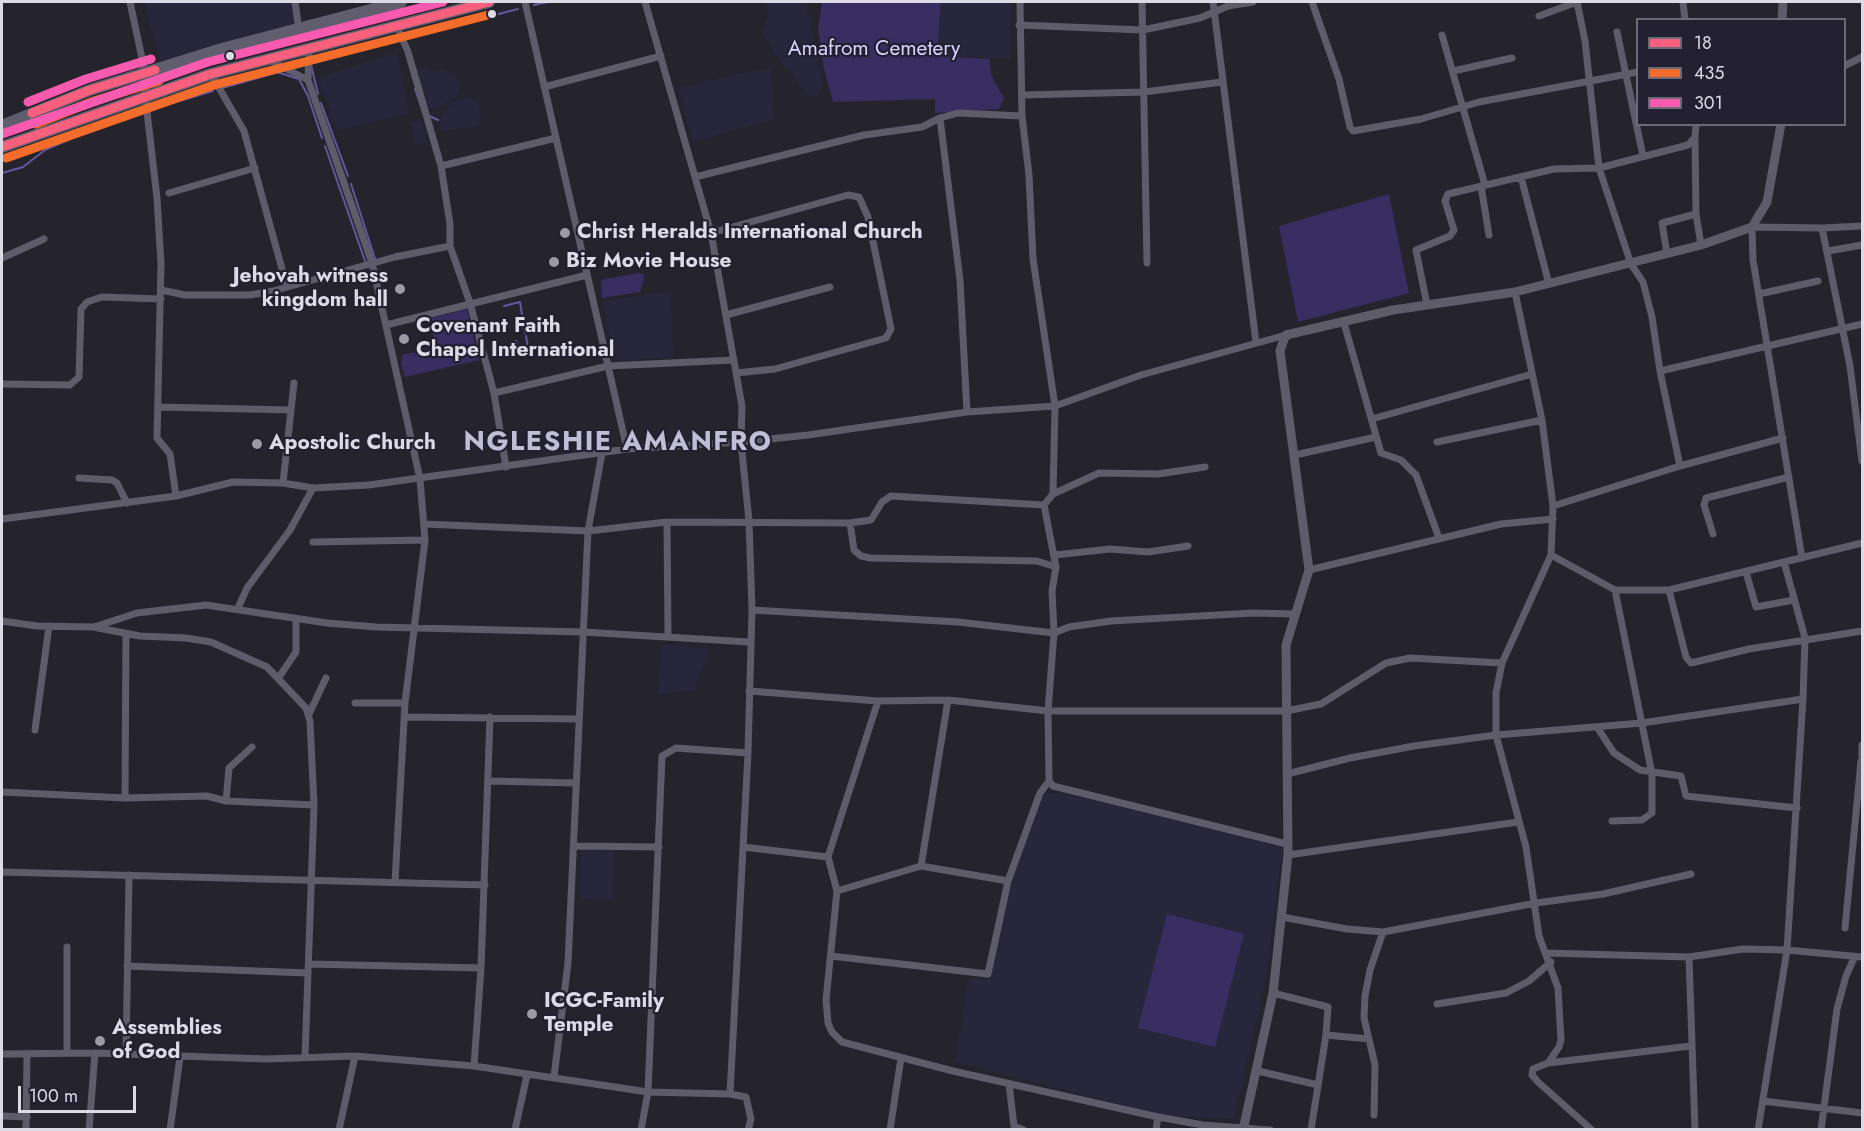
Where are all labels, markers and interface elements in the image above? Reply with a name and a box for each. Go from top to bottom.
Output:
unlabelled marker [486,8,498,20]
legend [1636,18,1846,126]
text: 18 [1694,30,1712,56]
park label: Amafrom Cemetery [788,37,960,63]
unlabelled marker [224,50,236,62]
text: 435 [1694,60,1724,86]
text: 301 [1694,90,1723,116]
place label: Christ Heralds International Church [577,220,923,246]
marker: Christ Heralds International Church [558,226,572,240]
place label: Biz Movie House [566,249,732,275]
marker: Biz Movie House [547,255,561,269]
place label: Jehovah witness kingdom hall [233,264,388,314]
marker: Jehovah witness kingdom hall [393,282,407,296]
place label: Covenant Faith Chapel International [416,314,614,364]
marker: Covenant Faith Chapel International [397,332,411,346]
district label: NGLESHIE AMANFRO [464,427,772,459]
place label: Apostolic Church [269,431,436,457]
marker: Apostolic Church [250,437,264,451]
place label: ICGC-Family Temple [544,989,664,1039]
marker: ICGC-Family Temple [525,1007,539,1021]
place label: Assemblies of God [112,1016,222,1066]
marker: Assemblies of God [93,1034,107,1048]
scale bar [21,1074,140,1112]
text: 100 m [29,1083,78,1109]

